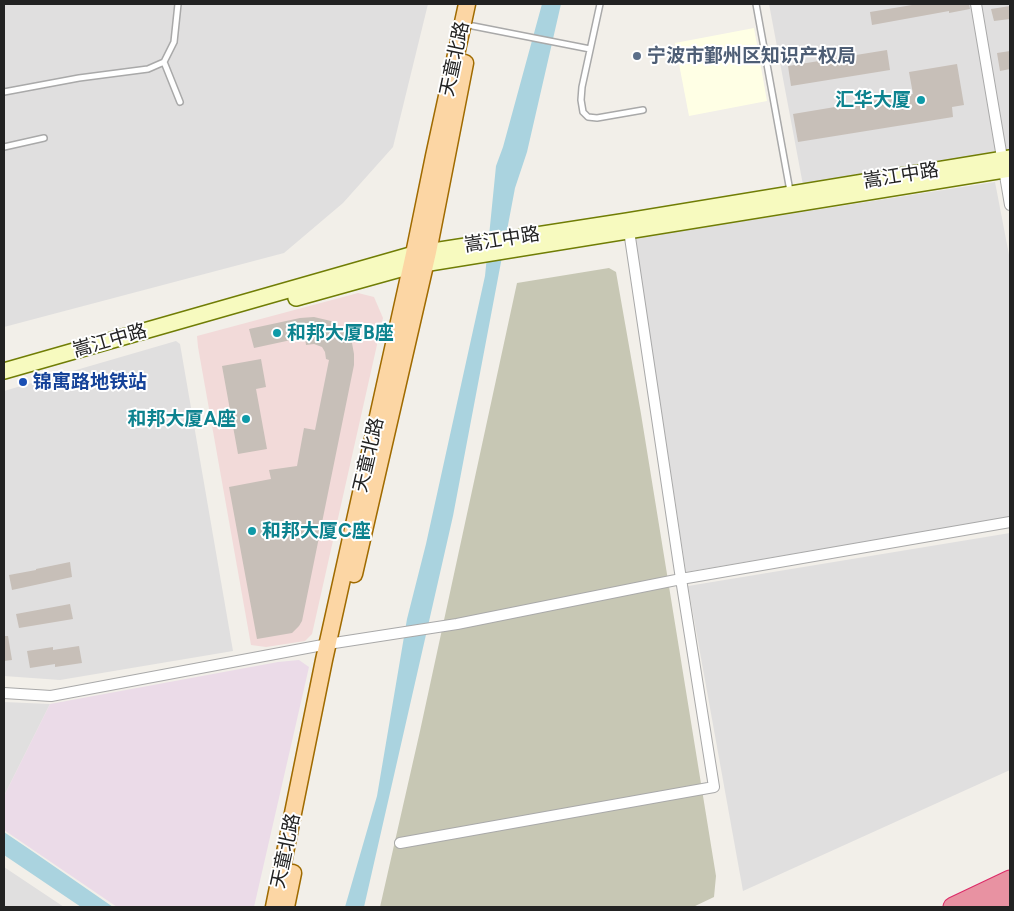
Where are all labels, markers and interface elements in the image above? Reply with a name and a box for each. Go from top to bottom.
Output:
street label: 天童北路 [436,19,474,99]
place label: 宁波市鄞州区知识产权局 [647,45,856,67]
marker: 宁波市鄞州区知识产权局 [631,50,643,62]
place label: 汇华大厦 [835,89,911,111]
marker: 汇华大厦 [915,94,927,106]
street label: 嵩江中路 [862,159,940,193]
street label: 嵩江中路 [463,223,541,257]
street label: 嵩江中路 [70,320,150,362]
place label: 和邦大厦B座 [287,322,394,344]
marker: 和邦大厦B座 [271,327,283,339]
place label: 锦寓路地铁站 [33,371,147,393]
marker: 锦寓路地铁站 [17,376,29,388]
place label: 和邦大厦A座 [127,408,236,430]
marker: 和邦大厦A座 [240,413,252,425]
street label: 天童北路 [349,415,389,495]
place label: 和邦大厦C座 [262,520,371,542]
marker: 和邦大厦C座 [246,525,258,537]
street label: 天童北路 [267,811,305,891]

